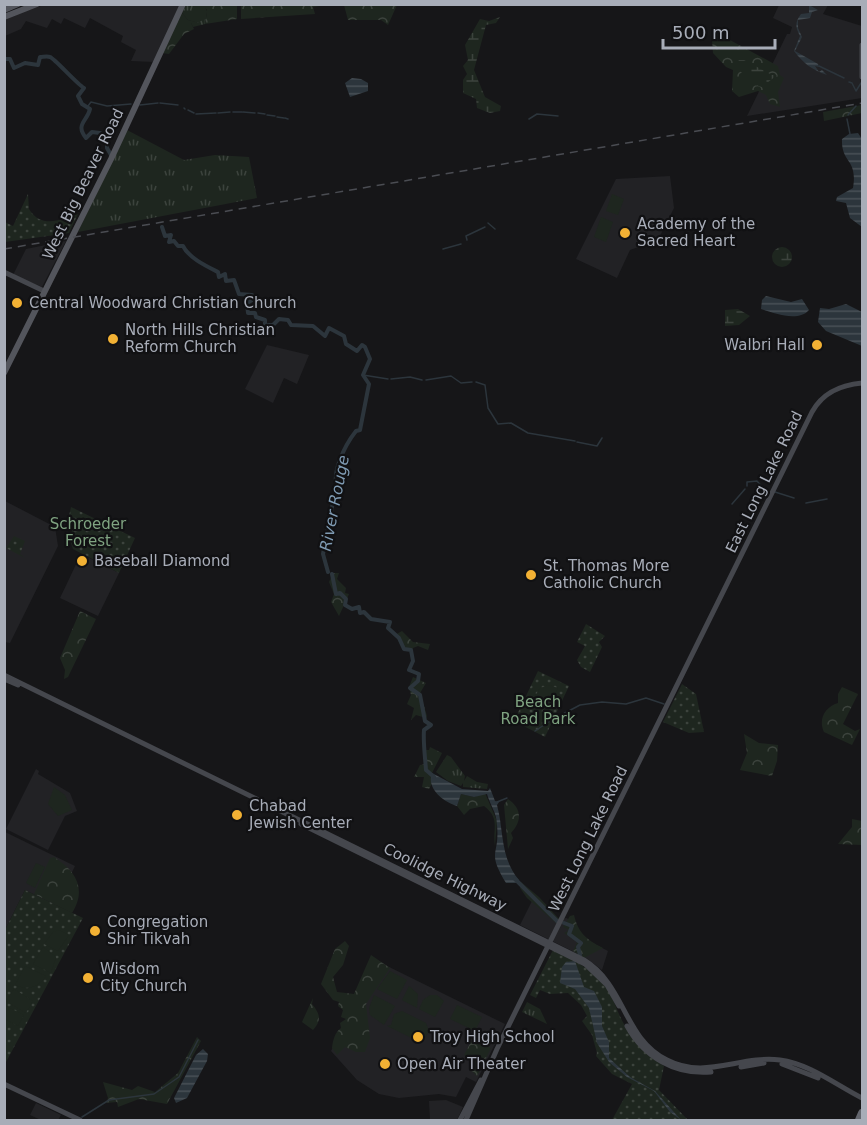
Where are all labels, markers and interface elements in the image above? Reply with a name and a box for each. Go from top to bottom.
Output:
scale bar [663,12,776,50]
text: 500 m [672,22,730,43]
street label: West Big Beaver Road [39,106,127,262]
place label: Academy of the Sacred Heart [637,215,755,250]
marker: Academy of the Sacred Heart [618,226,632,240]
place label: Central Woodward Christian Church [29,294,297,312]
marker: Central Woodward Christian Church [10,296,24,310]
place label: North Hills Christian Reform Church [125,321,275,356]
marker: North Hills Christian Reform Church [106,332,120,346]
place label: Walbri Hall [724,336,805,354]
marker: Walbri Hall [810,338,824,352]
street label: East Long Lake Road [722,408,806,556]
water label: River Rouge [316,453,353,553]
park label: Schroeder Forest [50,515,127,550]
place label: Baseball Diamond [94,552,230,570]
marker: Baseball Diamond [75,554,89,568]
place label: St. Thomas More Catholic Church [543,557,669,592]
marker: St. Thomas More Catholic Church [524,568,538,582]
park label: Beach Road Park [501,693,576,728]
street label: West Long Lake Road [545,763,631,915]
place label: Chabad Jewish Center [248,797,352,832]
marker: Chabad Jewish Center [230,808,244,822]
street label: Coolidge Highway [380,839,510,915]
place label: Congregation Shir Tikvah [107,913,208,948]
marker: Congregation Shir Tikvah [88,924,102,938]
place label: Wisdom City Church [100,960,187,995]
marker: Wisdom City Church [81,971,95,985]
place label: Troy High School [429,1028,555,1046]
marker: Troy High School [411,1030,425,1044]
place label: Open Air Theater [397,1055,526,1073]
marker: Open Air Theater [378,1057,392,1071]

